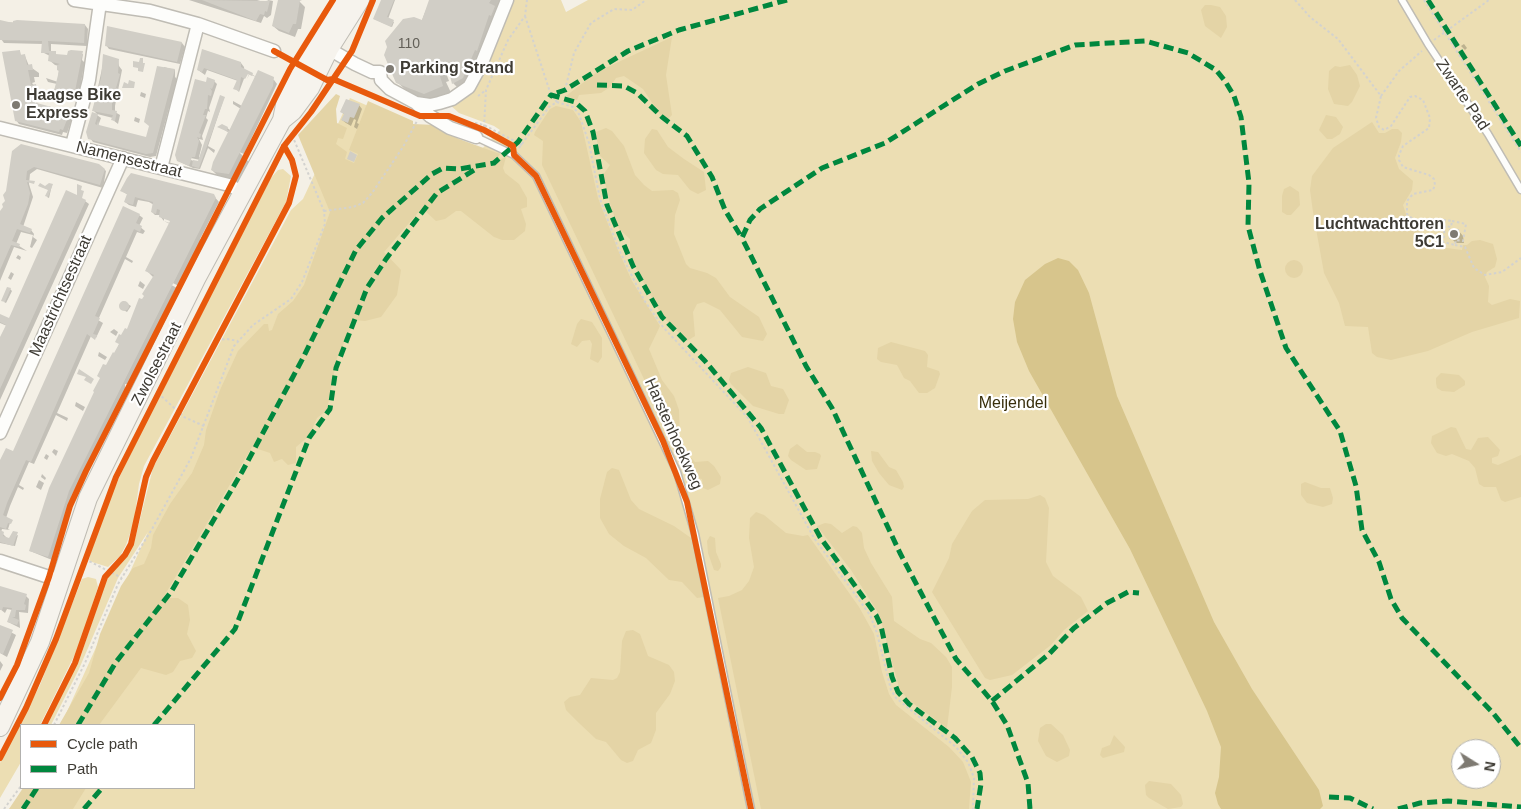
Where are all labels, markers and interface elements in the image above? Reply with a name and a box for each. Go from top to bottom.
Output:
house number: 110 [398,36,420,52]
street label: Zwarte Pad [1431,56,1493,134]
place label: Parking Strand [400,59,514,79]
marker: Parking Strand [384,63,396,75]
place label: Haagse Bike Express [26,86,121,124]
marker: Haagse Bike Express [10,99,22,111]
street label: Namensestraat [74,138,184,182]
place label: Luchtwachttoren 5C1 [1315,215,1444,253]
marker: Luchtwachttoren 5C1 [1448,228,1460,240]
street label: Maastrichtsestraat [26,232,96,360]
street label: Zwolsestraat [128,319,186,409]
street label: Harstenhoekweg [640,375,706,493]
park label: Meijendel [979,394,1047,414]
legend [20,724,195,789]
text: Cycle path [67,735,138,752]
north arrow [1451,739,1501,789]
text: Path [67,760,98,777]
text: N [1481,760,1499,773]

